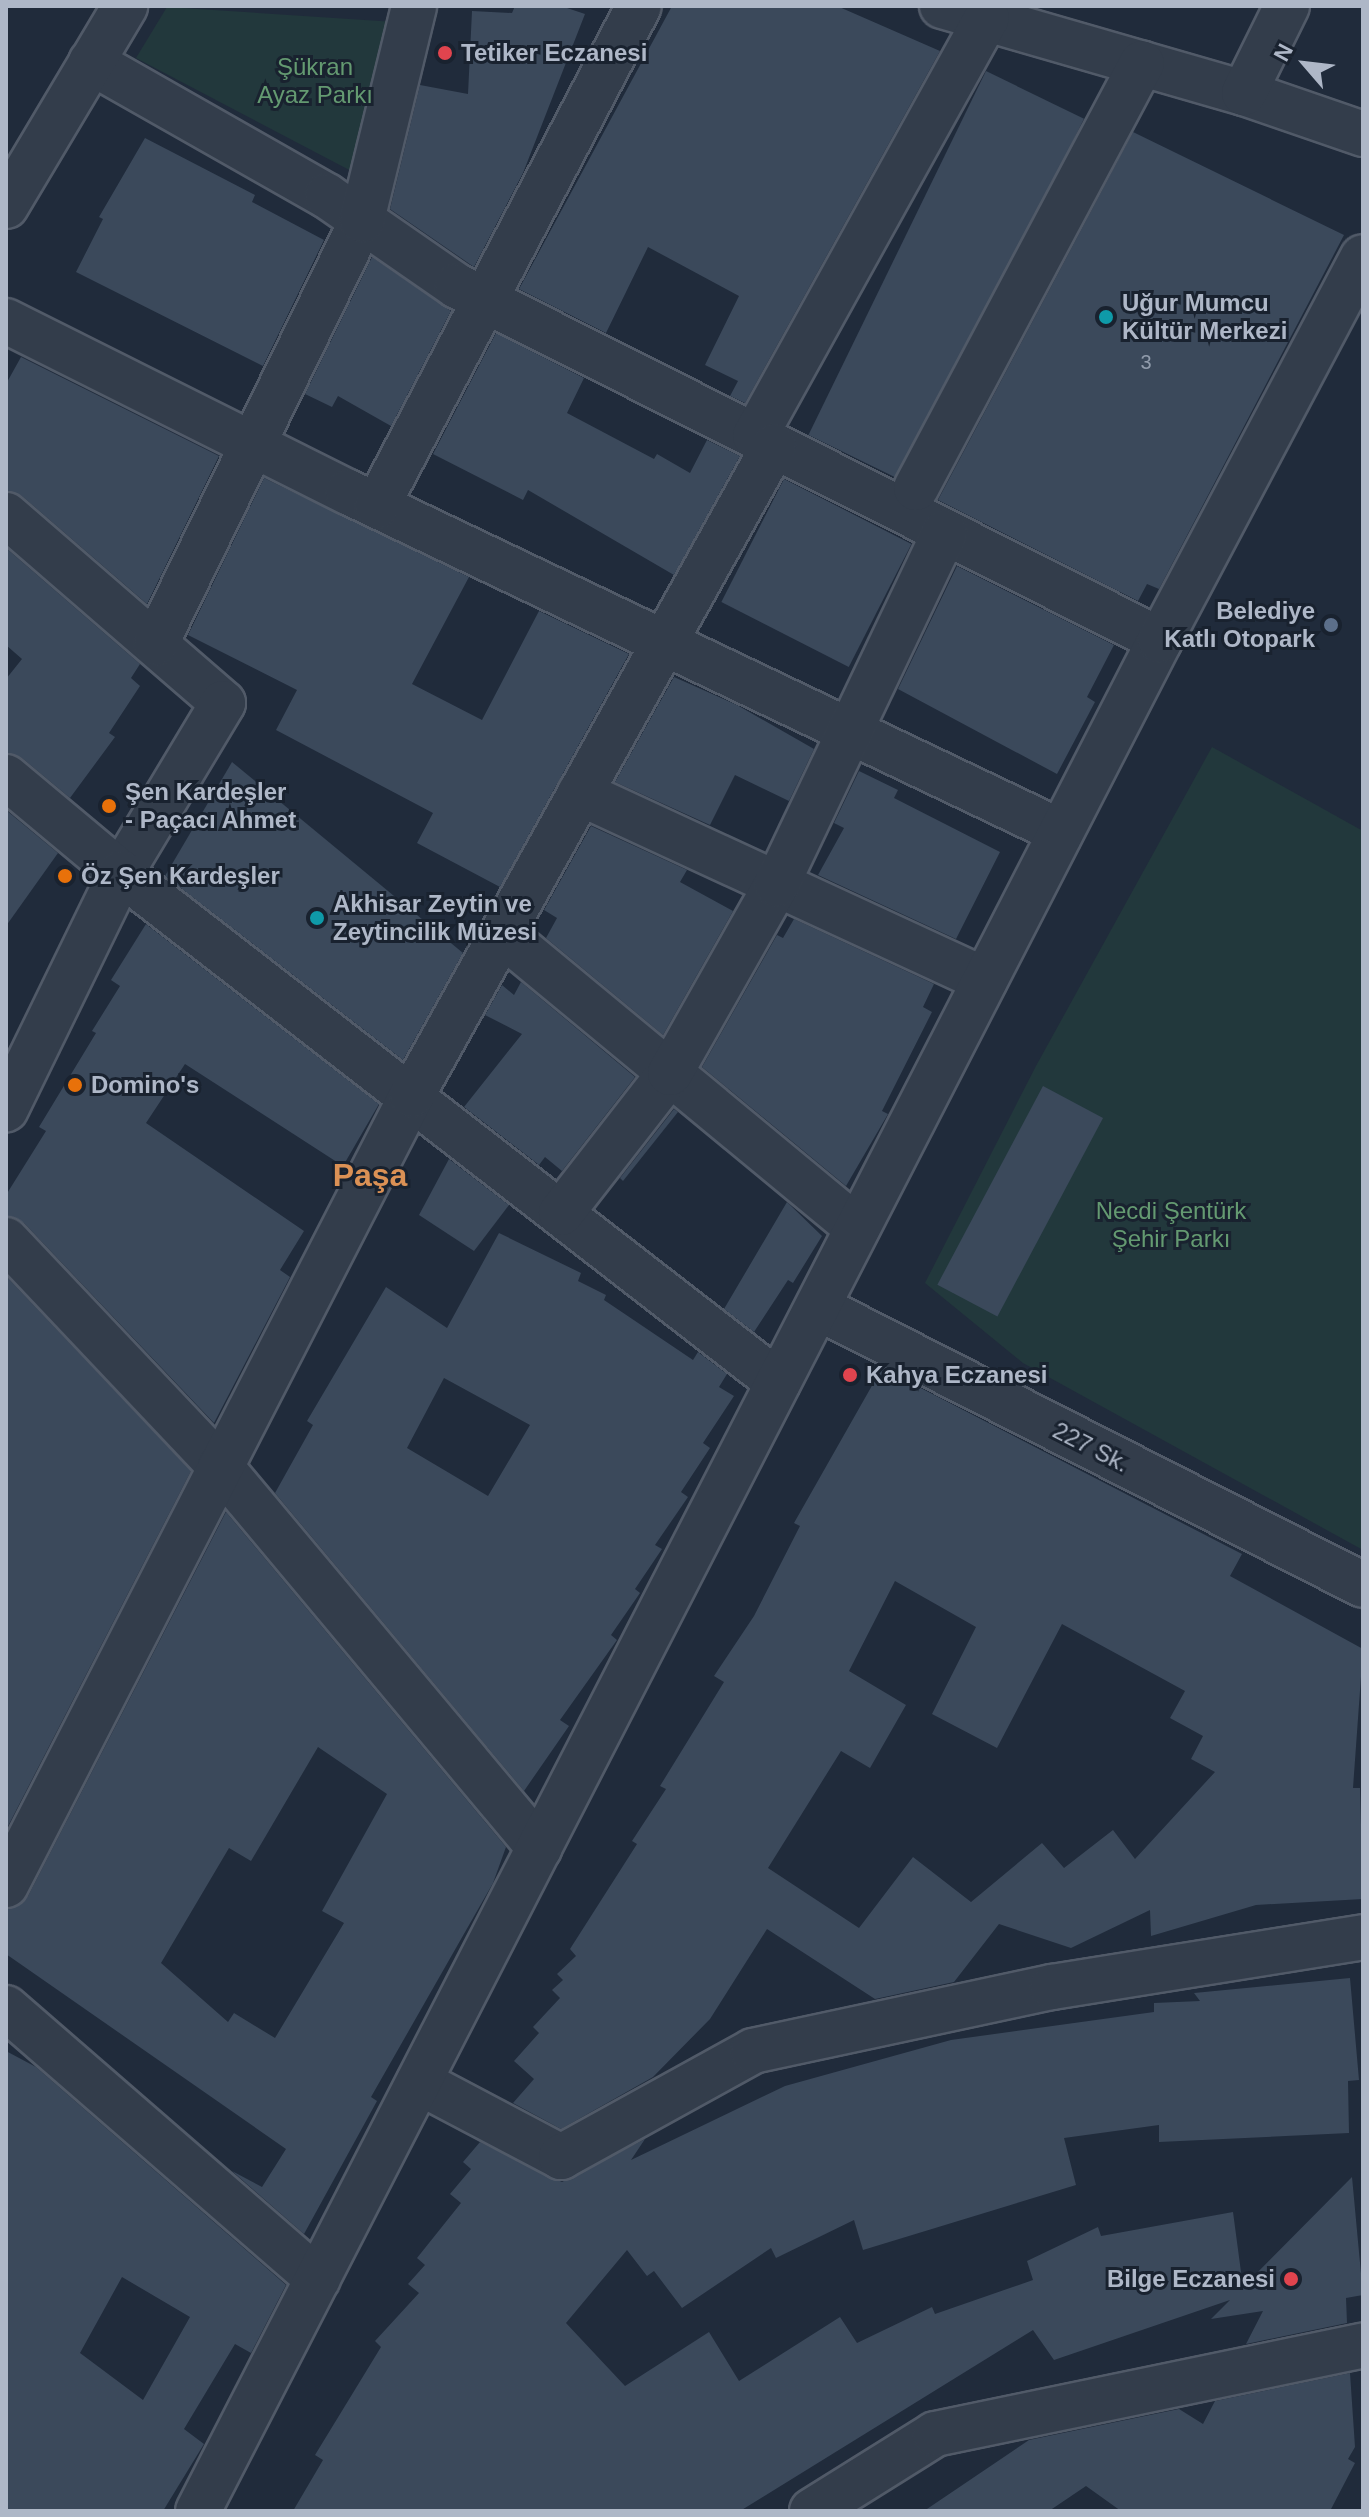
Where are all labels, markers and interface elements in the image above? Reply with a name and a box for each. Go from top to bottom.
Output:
north arrow [1265,24,1345,104]
place label: Tetiker Eczanesi [461,39,647,67]
text: N [1269,40,1298,65]
marker: Tetiker Eczanesi [436,44,454,62]
park label: Şükran Ayaz Parkı [257,53,373,109]
place label: Uğur Mumcu Kültür Merkezi [1122,289,1287,345]
marker: Uğur Mumcu Kültür Merkezi [1097,308,1115,326]
house number: 3 [1140,350,1152,374]
place label: Belediye Katlı Otopark [1164,597,1315,653]
marker: Belediye Katlı Otopark [1322,616,1340,634]
place label: Şen Kardeşler - Paçacı Ahmet [125,778,297,834]
marker: Şen Kardeşler - Paçacı Ahmet [100,797,118,815]
place label: Öz Şen Kardeşler [81,862,280,890]
marker: Öz Şen Kardeşler [56,867,74,885]
place label: Akhisar Zeytin ve Zeytincilik Müzesi [333,890,537,946]
marker: Akhisar Zeytin ve Zeytincilik Müzesi [308,909,326,927]
place label: Domino's [91,1071,199,1099]
marker: Domino's [66,1076,84,1094]
district label: Paşa [333,1156,407,1194]
park label: Necdi Şentürk Şehir Parkı [1096,1197,1246,1253]
place label: Kahya Eczanesi [866,1361,1047,1389]
marker: Kahya Eczanesi [841,1366,859,1384]
street label: 227 Sk. [1048,1416,1134,1478]
place label: Bilge Eczanesi [1107,2265,1275,2293]
marker: Bilge Eczanesi [1282,2270,1300,2288]

